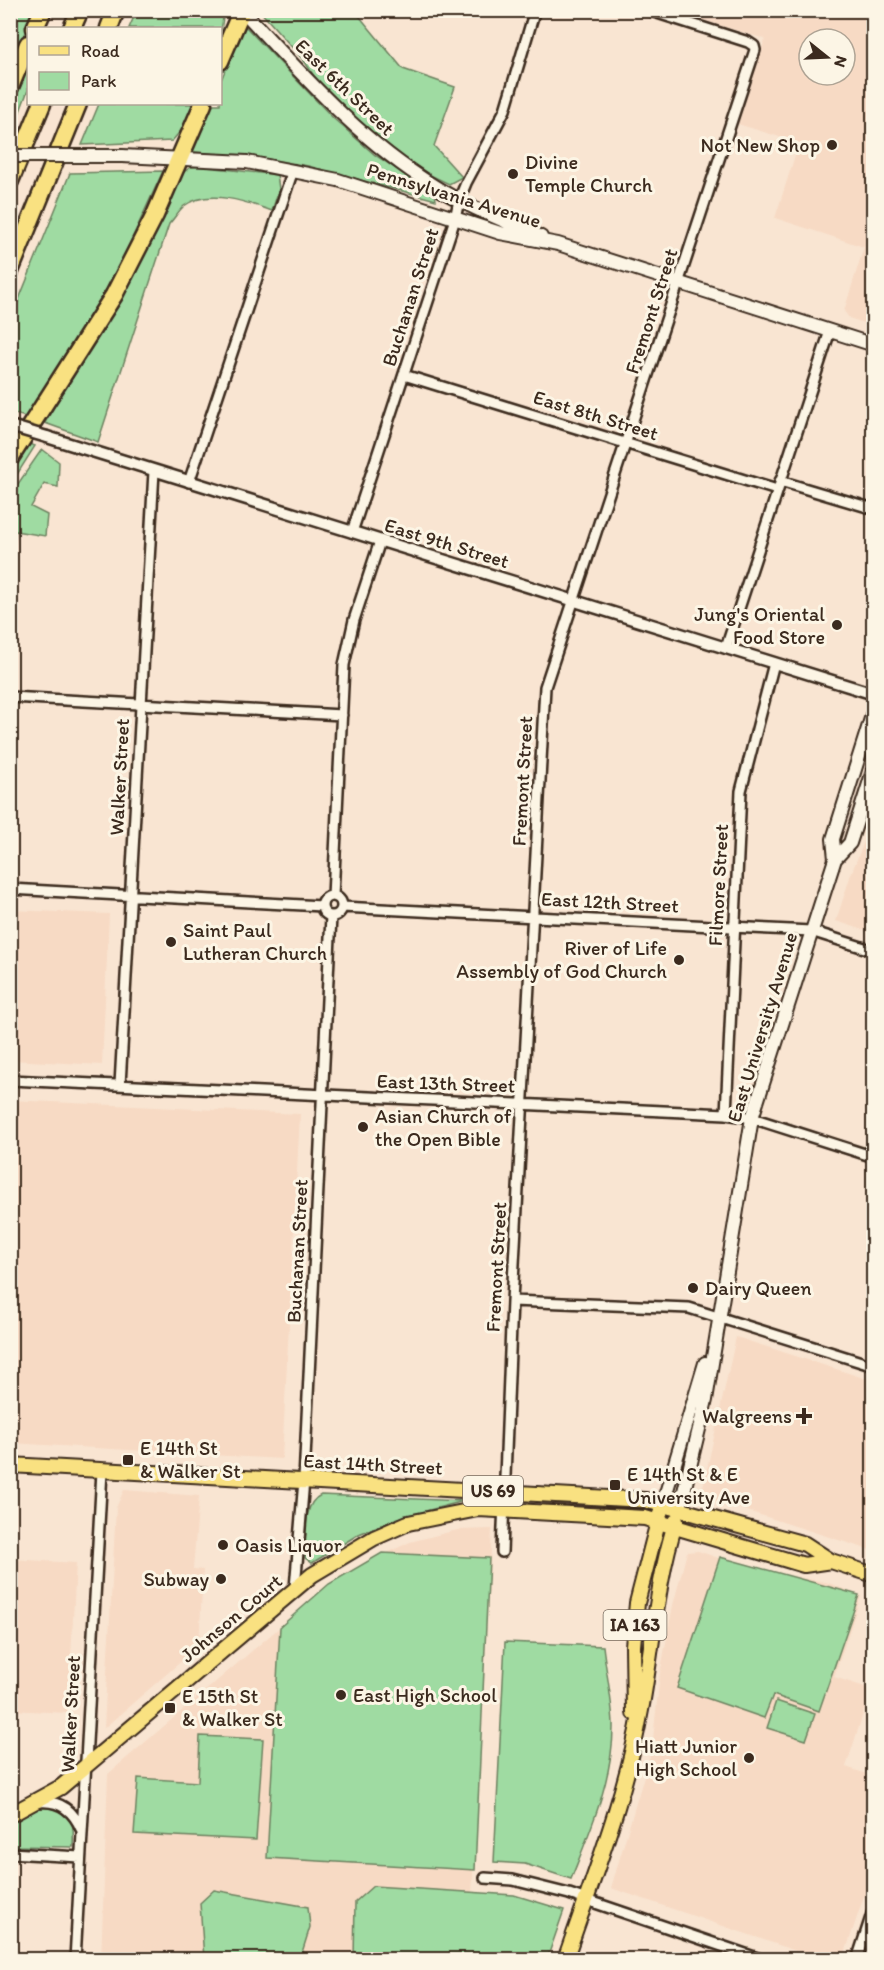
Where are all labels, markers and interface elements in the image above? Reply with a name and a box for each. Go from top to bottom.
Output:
legend [27,27,222,105]
north arrow [797,27,857,87]
street label: East 6th Street [290,34,400,140]
text: Road [81,40,120,62]
text: N [830,53,851,70]
text: Park [81,70,116,92]
place label: Not New Shop [701,133,820,157]
marker: Not New Shop [825,138,839,152]
place label: Divine Temple Church [525,150,653,197]
street label: Pennsylvania Avenue [364,157,544,233]
marker: Divine Temple Church [506,167,520,181]
street label: Buchanan Street [376,225,444,369]
street label: Fremont Street [619,245,683,377]
street label: East 8th Street [531,385,661,445]
street label: East 9th Street [382,513,512,573]
place label: Jung's Oriental Food Store [694,602,825,649]
marker: Jung's Oriental Food Store [830,618,844,632]
street label: Fremont Street [507,715,537,847]
street label: Walker Street [104,718,134,836]
street label: Filmore Street [703,823,733,947]
street label: East 12th Street [540,886,680,918]
place label: Saint Paul Lutheran Church [183,918,327,965]
street label: East University Avenue [722,929,802,1125]
marker: Saint Paul Lutheran Church [164,935,178,949]
place label: River of Life Assembly of God Church [456,936,667,983]
marker: River of Life Assembly of God Church [672,953,686,967]
street label: East 13th Street [376,1069,516,1097]
place label: Asian Church of the Open Bible [375,1104,512,1151]
marker: Asian Church of the Open Bible [356,1120,370,1134]
street label: Buchanan Street [281,1178,313,1324]
street label: Fremont Street [481,1201,511,1333]
place label: Dairy Queen [705,1276,812,1300]
marker: Dairy Queen [686,1281,700,1295]
place label: Walgreens [702,1404,792,1428]
marker: Walgreens [797,1409,811,1423]
place label: E 14th St & Walker St [140,1436,241,1483]
street label: East 14th Street [303,1448,443,1480]
marker: E 14th St & Walker St [121,1453,135,1467]
place label: E 14th St & E University Ave [627,1462,750,1509]
road number: US 69 [463,1476,523,1506]
marker: E 14th St & E University Ave [608,1478,622,1492]
place label: Oasis Liquor [235,1533,342,1557]
marker: Oasis Liquor [216,1538,230,1552]
place label: Subway [143,1567,210,1591]
street label: Johnson Court [175,1569,287,1667]
marker: Subway [214,1572,228,1586]
road number: IA 163 [604,1610,666,1640]
street label: Walker Street [55,1655,85,1773]
place label: East High School [353,1683,497,1707]
place label: E 15th St & Walker St [182,1684,283,1731]
marker: East High School [334,1688,348,1702]
marker: E 15th St & Walker St [163,1701,177,1715]
place label: Hiatt Junior High School [635,1734,737,1781]
marker: Hiatt Junior High School [742,1751,756,1765]

